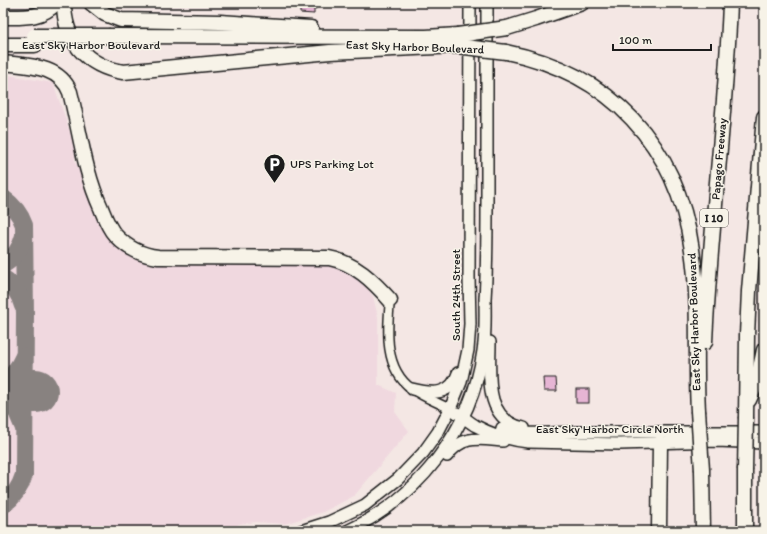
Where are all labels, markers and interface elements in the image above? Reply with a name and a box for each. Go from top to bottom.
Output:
scale bar [613,26,711,52]
text: 100 m [619,33,652,47]
street label: East Sky Harbor Boulevard [22,38,161,52]
street label: East Sky Harbor Boulevard [346,38,485,56]
street label: Papago Freeway [708,117,730,201]
parking icon: UPS Parking Lot [261,151,287,184]
place label: UPS Parking Lot [290,157,374,171]
road number: I 10 [700,209,728,227]
street label: South 24th Street [449,249,463,341]
street label: East Sky Harbor Boulevard [685,252,703,391]
street label: East Sky Harbor Circle North [536,422,685,436]

